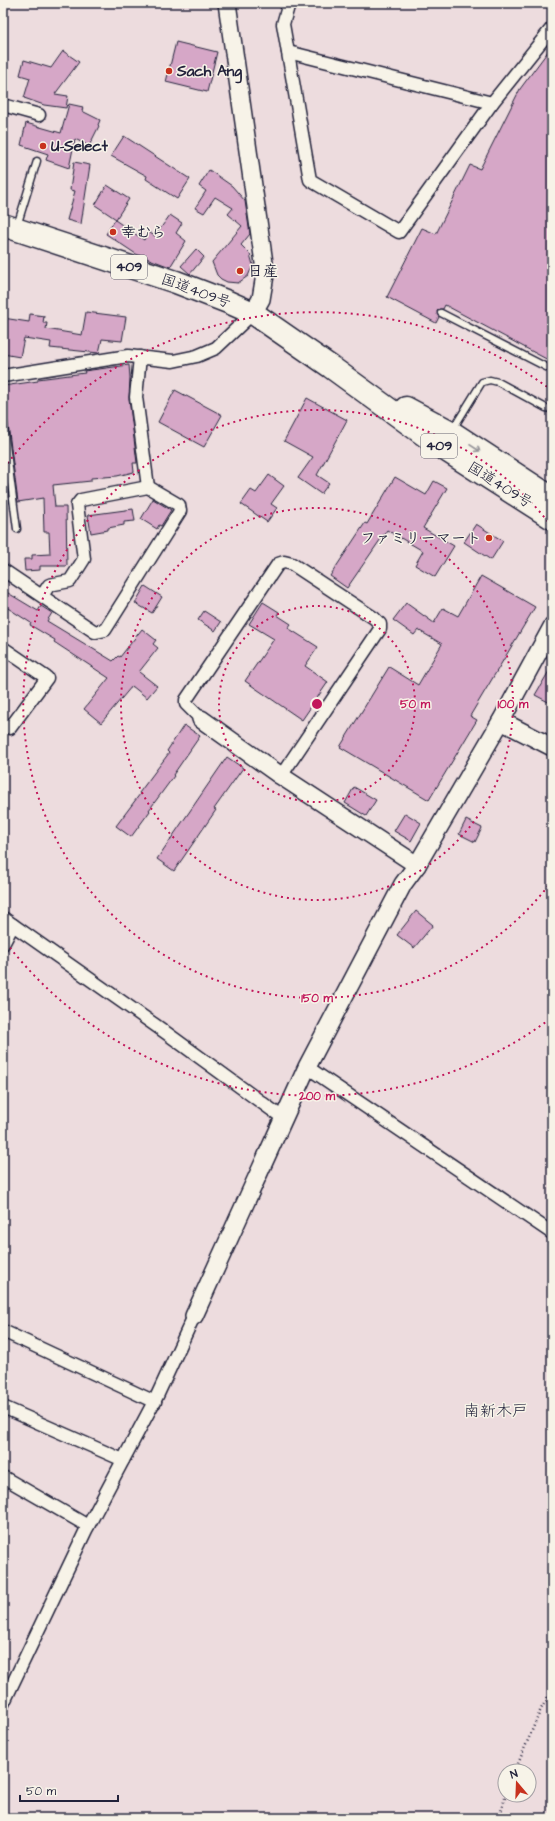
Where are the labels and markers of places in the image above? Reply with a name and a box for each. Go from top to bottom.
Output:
place label: Sach Ang [176,61,242,84]
marker: Sach Ang [164,66,174,76]
place label: U-Select [51,136,109,157]
marker: U-Select [38,141,48,151]
place label: 幸むら [121,222,166,243]
marker: 幸むら [108,227,118,237]
place label: 日産 [248,261,278,282]
marker: 日産 [235,266,245,276]
place label: ファミリーマート [360,528,481,549]
marker: ファミリーマート [484,533,494,543]
centre of rings [310,697,324,711]

